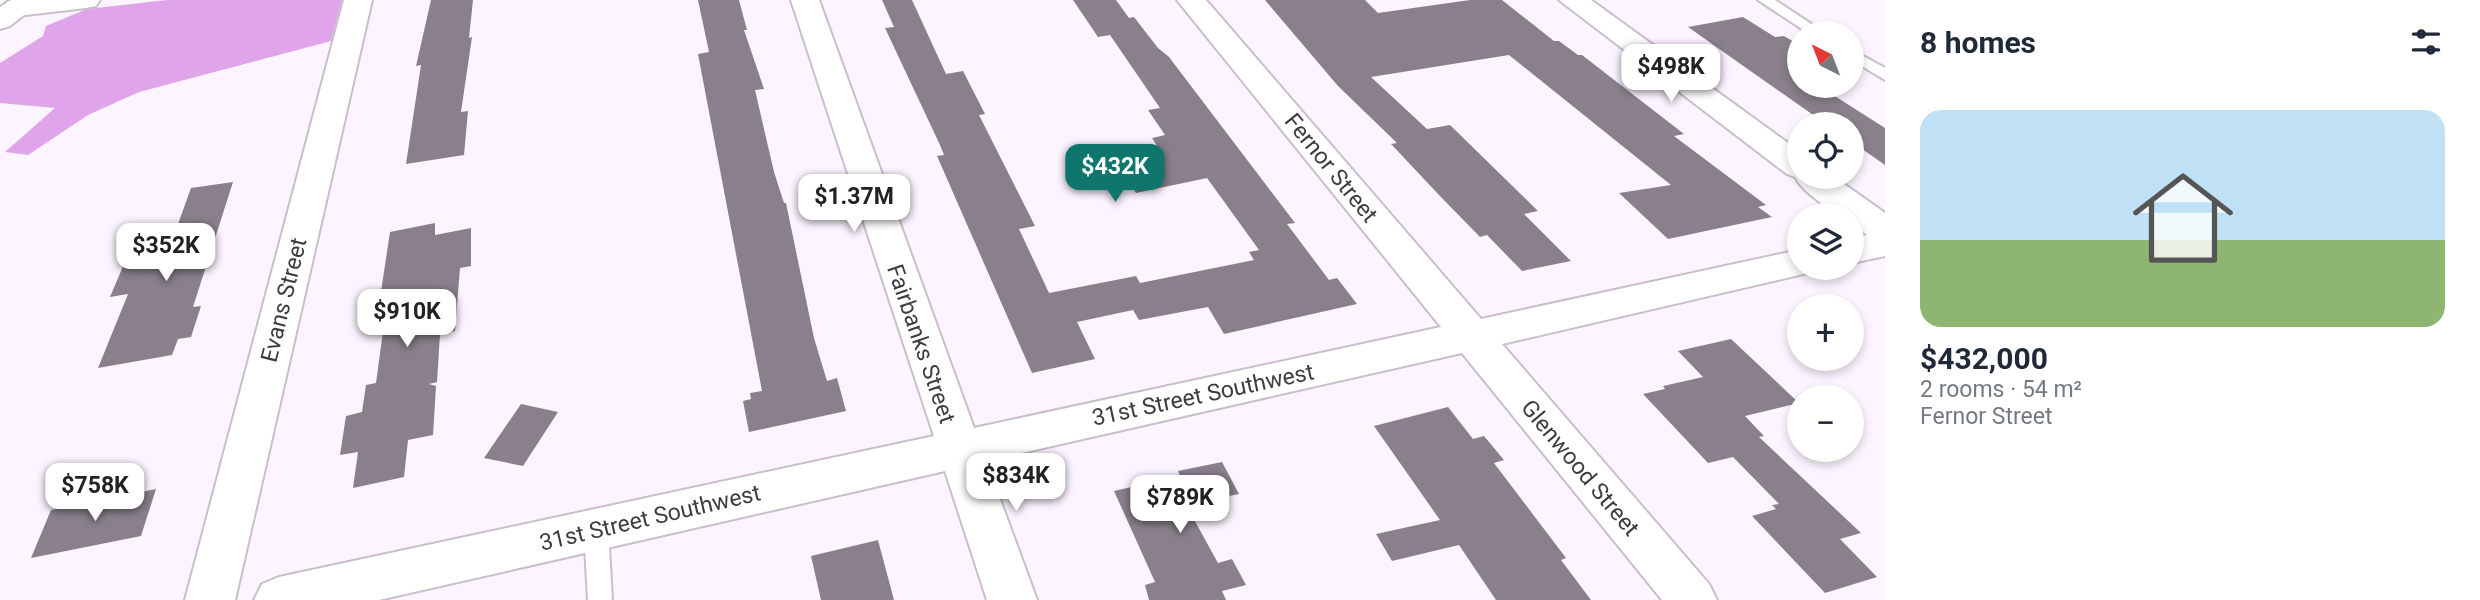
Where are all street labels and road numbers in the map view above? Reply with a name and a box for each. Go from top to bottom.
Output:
street label: Fernor Street [1279,108,1383,228]
street label: Evans Street [256,235,312,365]
street label: Fairbanks Street [881,261,961,427]
street label: 31st Street Southwest [1090,358,1316,432]
street label: Glenwood Street [1515,395,1645,541]
street label: 31st Street Southwest [537,479,763,557]

